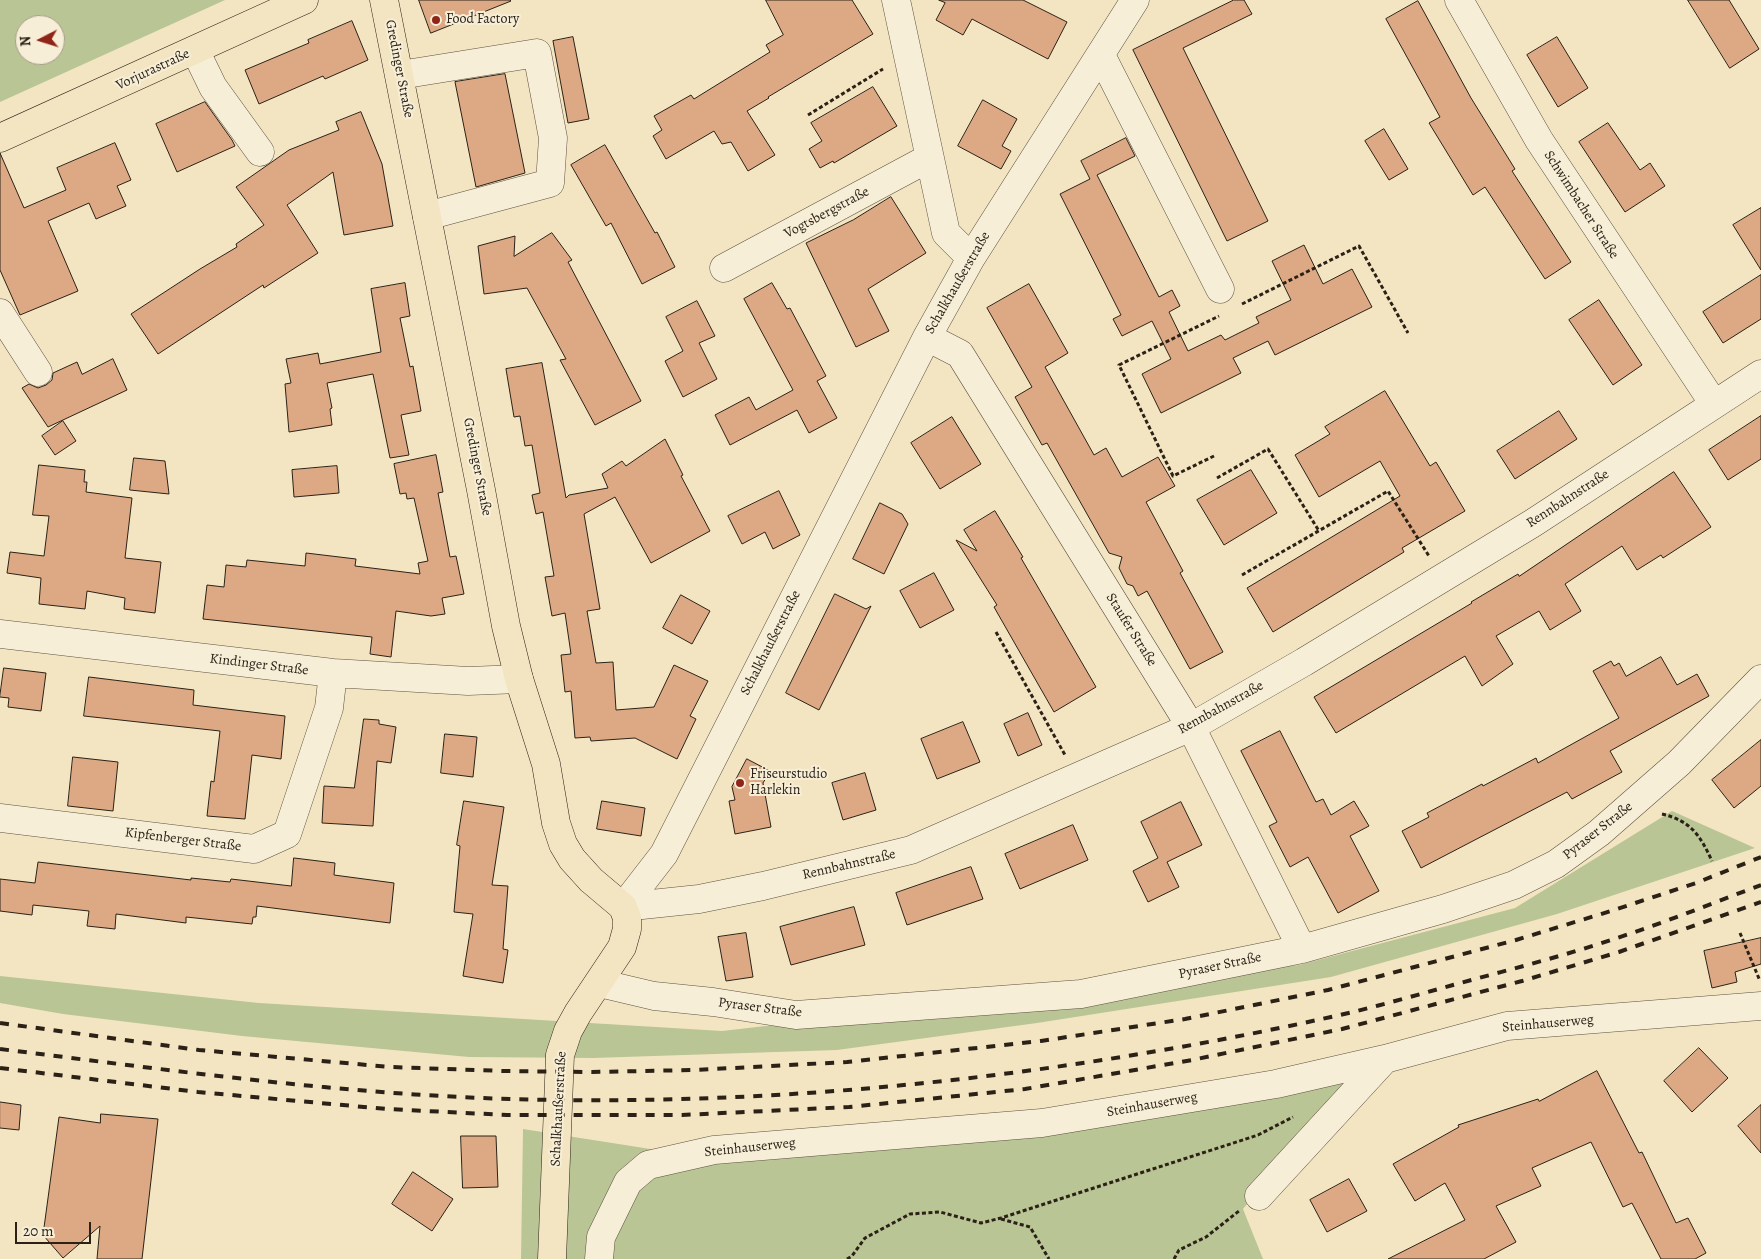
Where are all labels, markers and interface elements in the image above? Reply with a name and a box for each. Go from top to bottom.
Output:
place label: Food Factory [446,12,519,28]
marker: Food Factory [430,14,442,26]
north arrow [15,15,65,65]
street label: Gredinger Straße [381,19,417,119]
text: N [16,35,35,47]
street label: Vorjurastraße [114,46,192,94]
street label: Schwimbacher Straße [1540,148,1622,262]
street label: Vogtsbergstraße [782,184,872,242]
street label: Schalkhaußerstraße [922,229,994,337]
street label: Gredinger Straße [459,417,495,517]
street label: Rennbahnstraße [1524,466,1612,532]
street label: Schalkhaußerstraße [737,588,805,698]
street label: Staufer Straße [1102,590,1160,670]
street label: Kindinger Straße [209,651,309,679]
street label: Rennbahnstraße [1175,678,1267,738]
place label: Friseurstudio Harlekin [750,767,827,800]
marker: Friseurstudio Harlekin [734,777,746,789]
street label: Pyraser Straße [1560,798,1636,864]
street label: Kipfenberger Straße [124,825,242,855]
street label: Rennbahnstraße [801,846,897,884]
street label: Pyraser Straße [1177,949,1263,983]
street label: Pyraser Straße [717,995,803,1021]
street label: Steinhauserweg [1502,1012,1594,1036]
street label: Schalkhaußerstraße [548,1051,570,1167]
street label: Steinhauserweg [1105,1089,1199,1121]
street label: Steinhauserweg [703,1135,797,1161]
scale bar [18,1212,94,1244]
text: 20 m [23,1221,54,1241]

